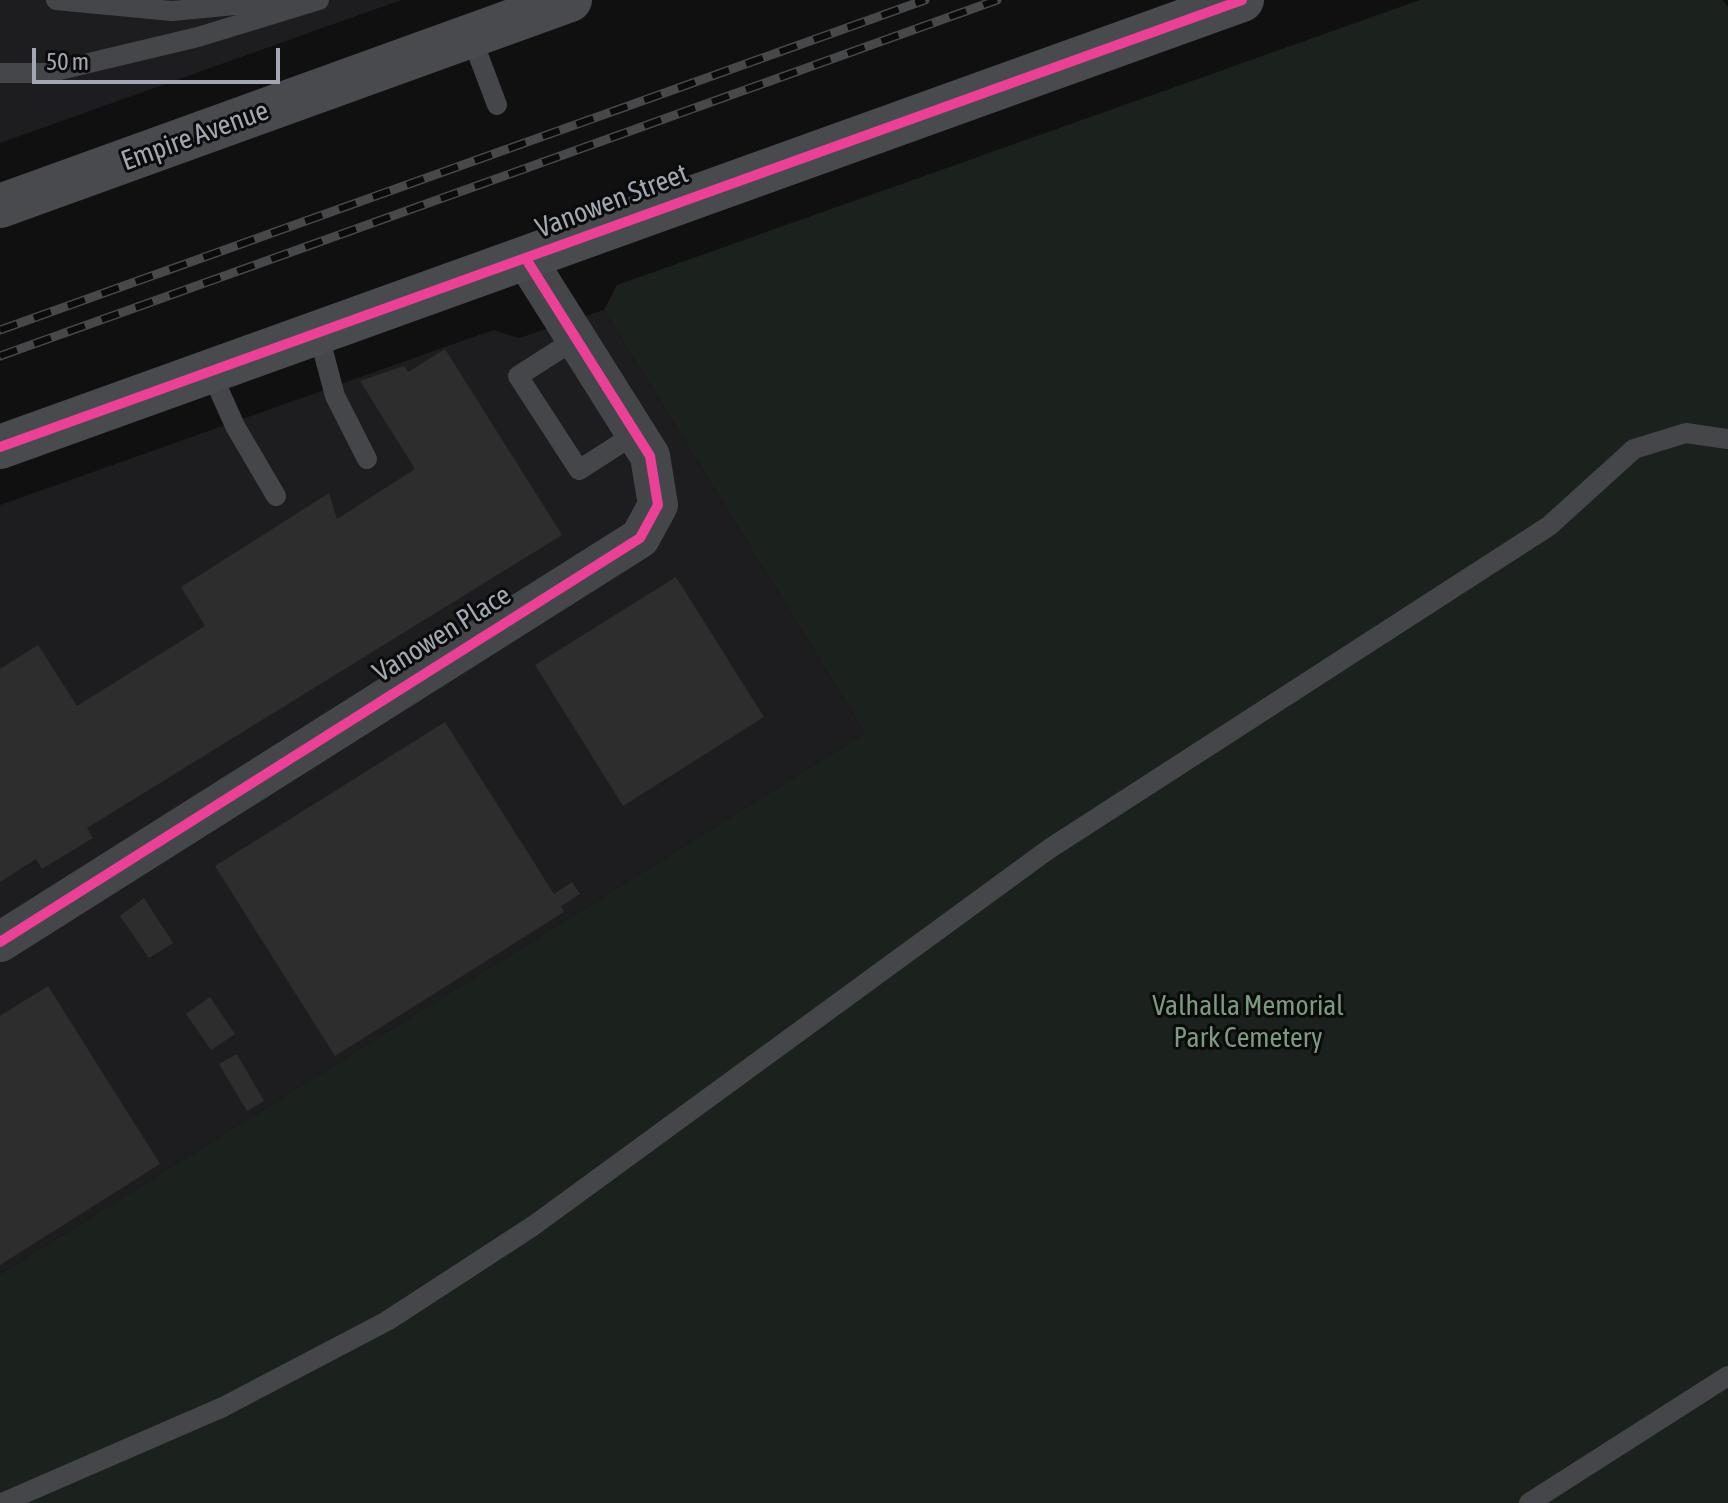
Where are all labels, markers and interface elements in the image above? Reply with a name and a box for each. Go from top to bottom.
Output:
scale bar [36,32,284,82]
text: 50 m [46,48,89,75]
street label: Empire Avenue [117,94,273,178]
street label: Vanowen Street [531,157,693,245]
street label: Vanowen Place [367,578,517,690]
park label: Valhalla Memorial Park Cemetery [1152,989,1344,1055]

